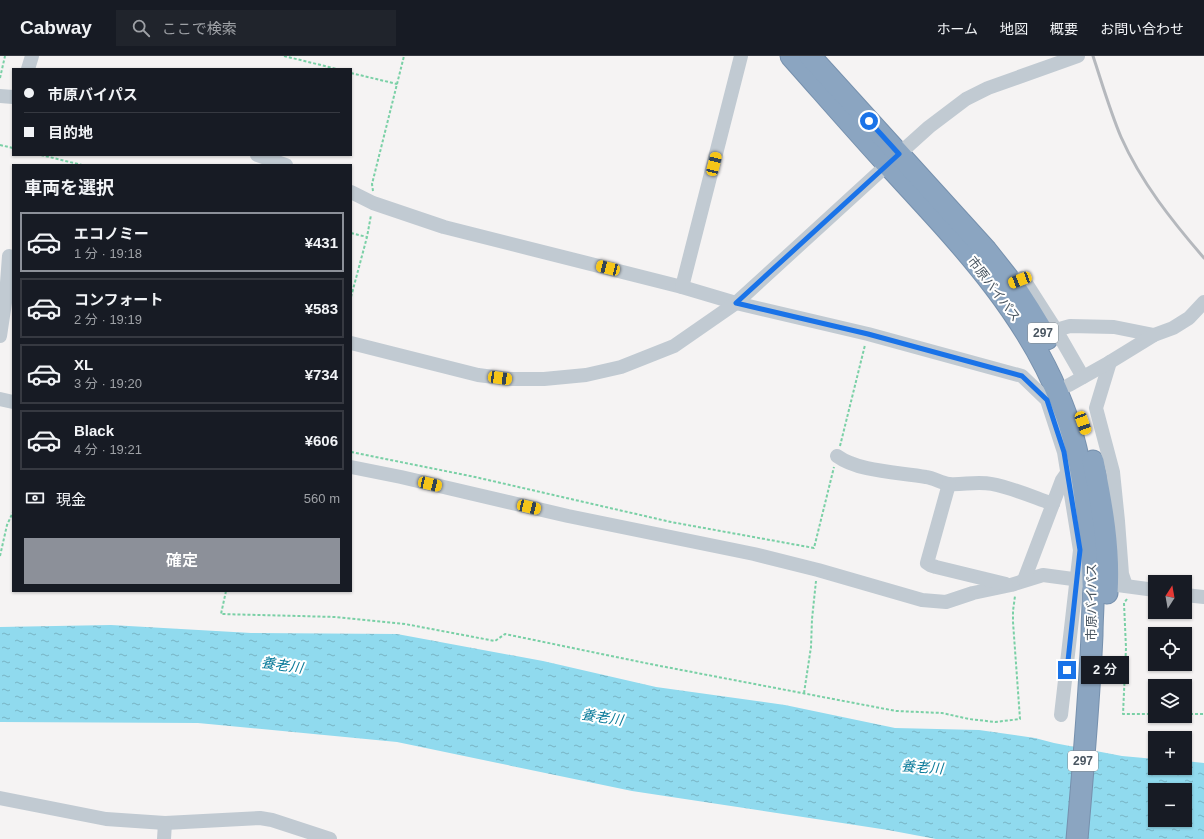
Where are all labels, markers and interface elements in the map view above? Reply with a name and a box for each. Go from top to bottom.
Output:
search box [116,10,396,46]
text: Cabway [20,17,92,38]
icon: search [130,17,152,39]
text: ここで検索 [162,20,237,37]
text: ホーム [936,21,978,37]
text: 地図 [1000,21,1028,37]
text: 概要 [1050,21,1078,37]
text: お問い合わせ [1100,21,1184,37]
text: 市原バイパス [48,86,138,103]
route start [860,112,878,130]
text: 目的地 [48,124,93,141]
car [705,151,723,177]
text: 車両を選択 [24,178,114,198]
icon: car [26,224,62,260]
text: エコノミー [74,225,149,242]
text: ¥431 [305,234,338,251]
text: 1 分 · 19:18 [74,246,142,261]
street label: 市原バイパス [965,253,1023,325]
car [595,259,621,277]
car [1007,270,1033,290]
icon: car [26,290,62,326]
text: コンフォート [74,291,164,308]
text: ¥583 [305,300,338,317]
text: 2 分 · 19:19 [74,312,142,327]
road number: 297 [1028,323,1058,343]
icon: car [26,356,62,392]
text: XL [74,356,93,373]
text: ¥734 [305,366,338,383]
car [487,370,513,386]
text: 3 分 · 19:20 [74,376,142,391]
car [1073,410,1093,436]
icon: car [26,422,62,458]
text: Black [74,422,114,439]
text: ¥606 [305,432,338,449]
text: 4 分 · 19:21 [74,442,142,457]
car [417,475,443,493]
icon: cash [24,487,46,509]
text: 現金 [56,491,86,508]
text: 560 m [304,491,340,506]
car [516,498,542,516]
button: 確定 [24,538,340,584]
street label: 市原バイパス [1084,563,1099,641]
north arrow [1148,575,1192,619]
map controls [1148,575,1192,827]
button: locate [1148,627,1192,671]
water label: 養老川 [260,654,306,676]
callout: 2 分 [1081,656,1129,684]
route end [1058,661,1076,679]
text: 2 分 [1093,662,1117,677]
button: layers [1148,679,1192,723]
water label: 養老川 [580,706,626,728]
button: + [1148,731,1192,775]
road number: 297 [1068,751,1098,771]
water label: 養老川 [900,758,946,777]
button: − [1148,783,1192,827]

